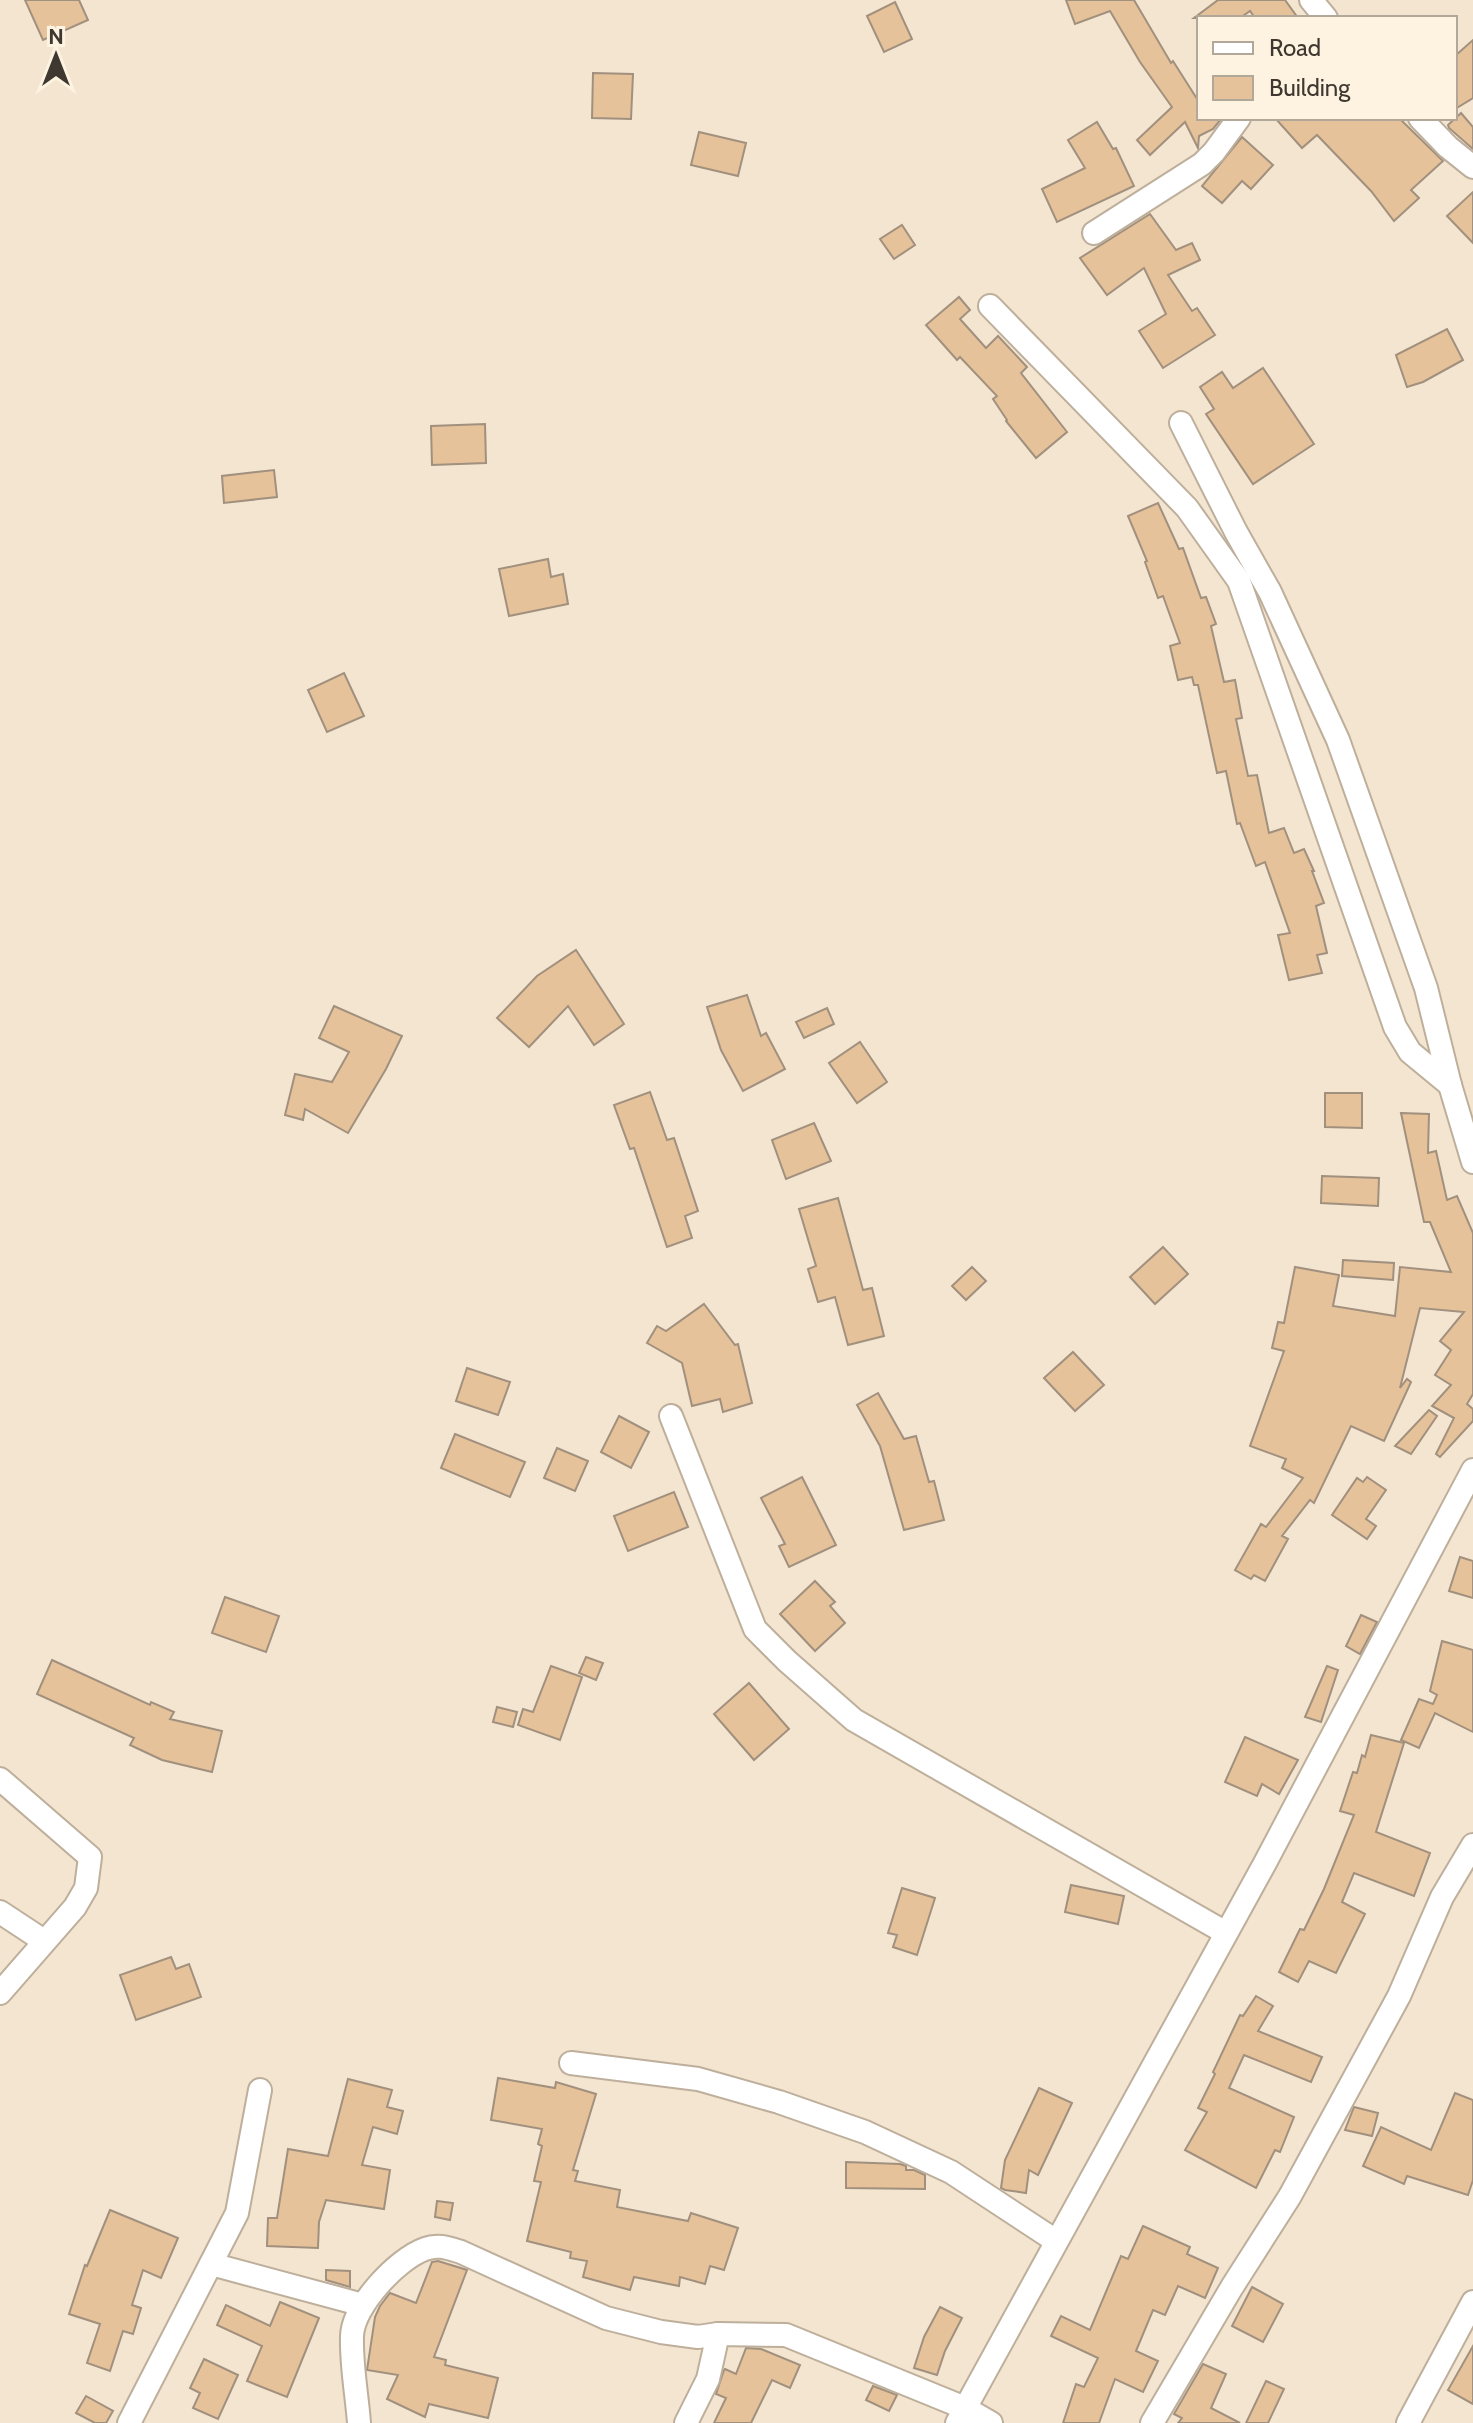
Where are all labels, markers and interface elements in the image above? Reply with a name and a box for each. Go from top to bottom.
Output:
north arrow [16,16,96,96]
legend [1197,16,1457,120]
text: N [48,23,64,50]
text: Road [1269,33,1321,62]
text: Building [1269,73,1351,102]

